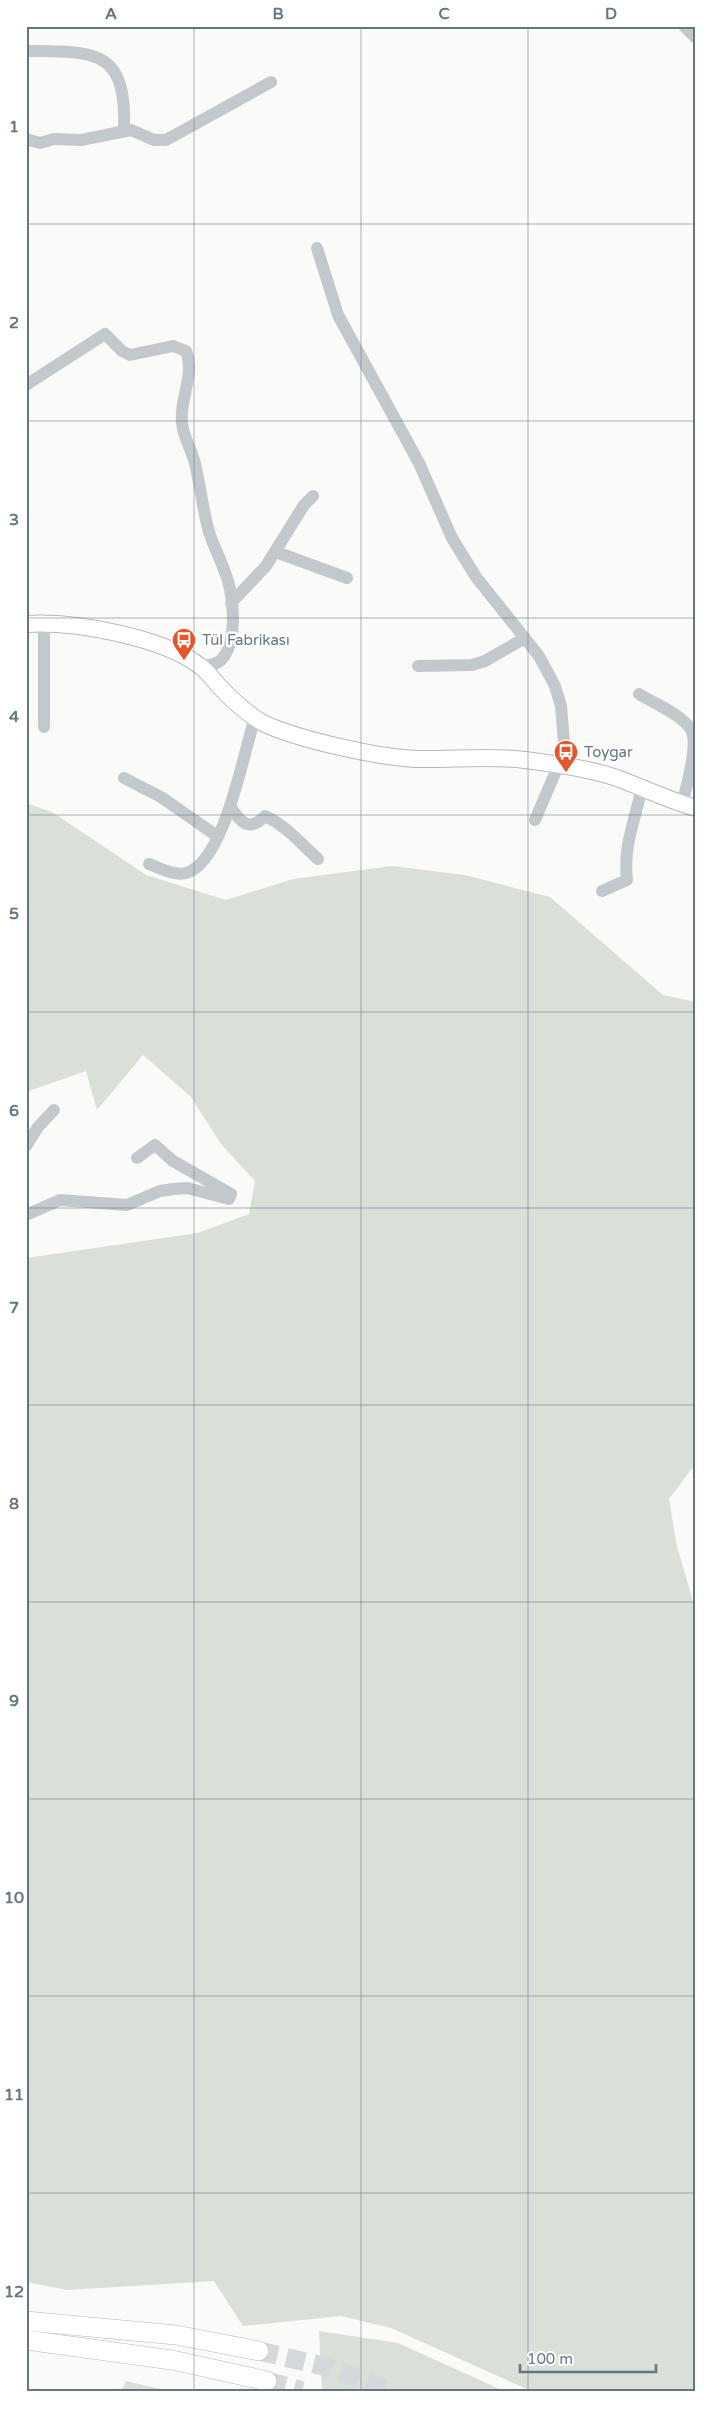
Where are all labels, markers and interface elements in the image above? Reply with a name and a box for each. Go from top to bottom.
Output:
text: A [105,4,117,24]
text: B [272,4,284,24]
text: C [438,4,450,24]
text: D [605,4,617,24]
text: 1 [9,117,19,137]
text: 2 [9,313,19,333]
text: 3 [9,510,19,530]
bus stop icon: Tül Fabrikası [171,627,197,661]
place label: Tül Fabrikası [202,631,290,649]
text: 4 [9,707,19,727]
bus stop icon: Toygar [553,739,579,773]
place label: Toygar [584,743,633,761]
text: 5 [9,904,19,924]
text: 6 [9,1101,19,1121]
text: 7 [9,1298,19,1318]
text: 8 [9,1494,19,1514]
text: 9 [9,1691,19,1711]
text: 10 [4,1888,24,1908]
text: 11 [4,2085,24,2105]
text: 12 [4,2282,24,2302]
scale bar [520,2342,656,2374]
text: 100 m [527,2350,573,2368]

